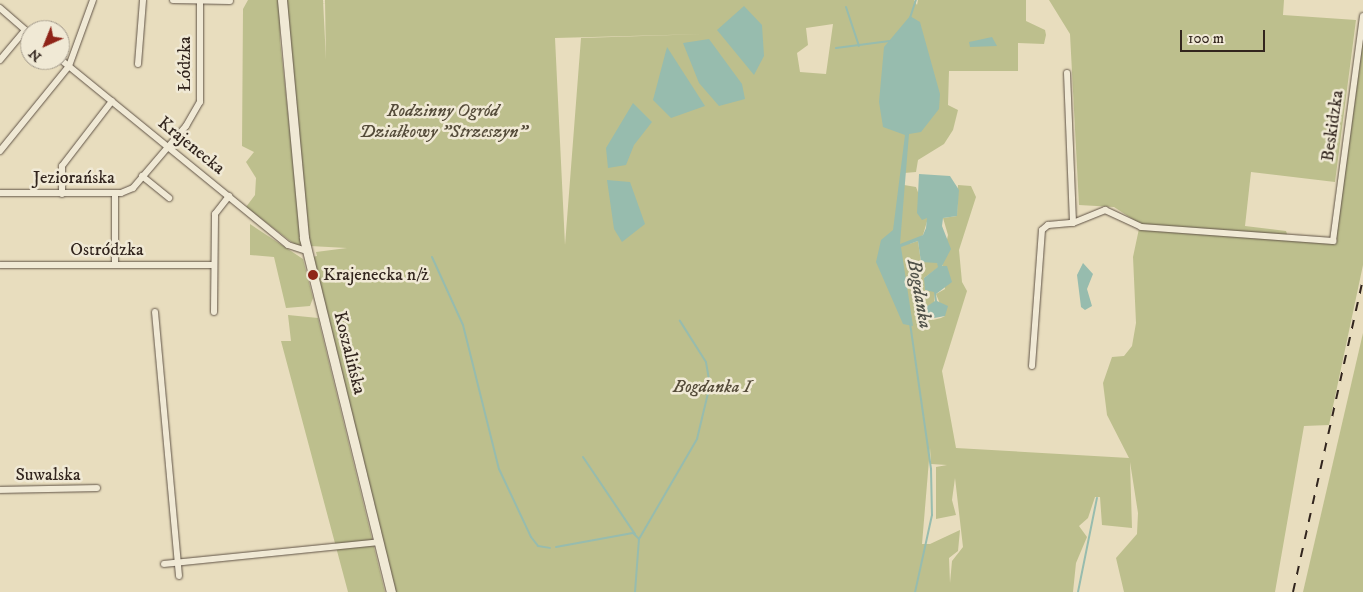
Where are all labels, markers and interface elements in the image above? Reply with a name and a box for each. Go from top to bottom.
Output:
north arrow [20,20,70,70]
scale bar [1183,20,1268,52]
text: 100 m [1188,29,1224,48]
street label: Łódzka [174,36,196,92]
text: N [25,45,46,66]
street label: Beskidzka [1317,89,1349,163]
park label: Rodzinny Ogród Działkowy "Strzeszyn" [359,101,527,144]
street label: Krajenecka [153,112,229,180]
street label: Jeziorańska [33,167,115,189]
street label: Ostródzka [70,239,144,261]
water label: Bogdanka [902,257,936,331]
place label: Krajenecka n/ż [323,264,429,286]
marker: Krajenecka n/ż [307,269,319,281]
street label: Koszalińska [328,309,370,397]
park label: Bogdanka I [673,376,751,398]
street label: Suwalska [15,464,81,486]

